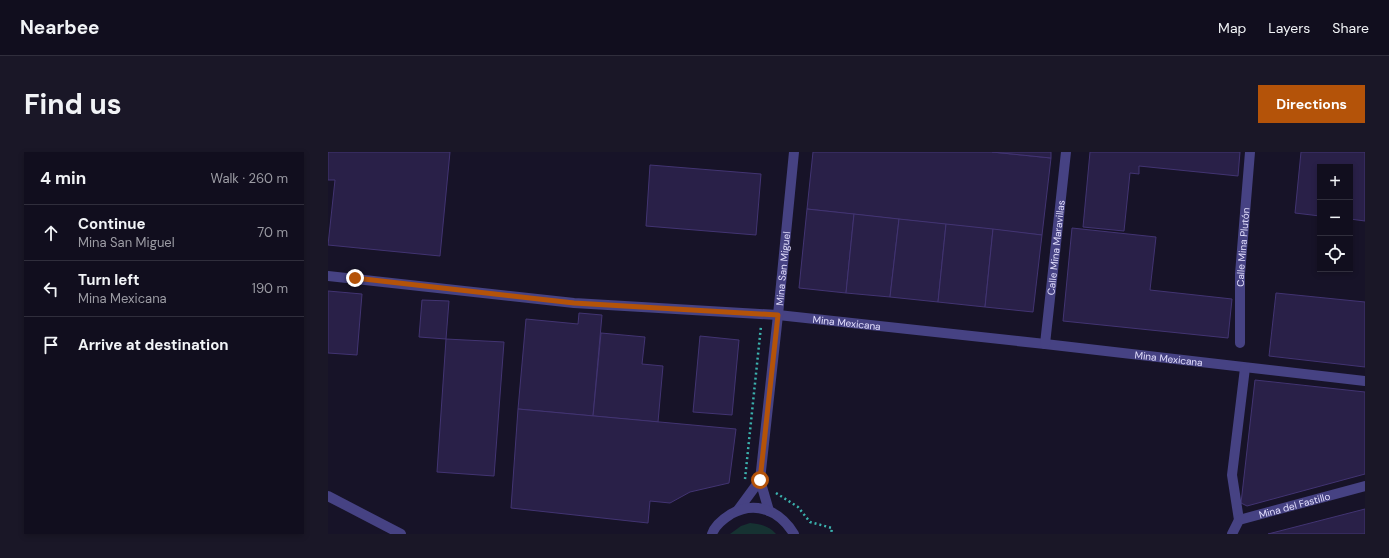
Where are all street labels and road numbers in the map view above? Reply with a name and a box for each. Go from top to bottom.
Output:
street label: Calle Mina Maravillas [1044,199,1068,296]
street label: Calle Mina Plutón [1234,207,1252,287]
street label: Mina San Miguel [773,231,793,306]
street label: Mina Mexicana [812,313,881,333]
street label: Mina Mexicana [1134,348,1203,369]
street label: Mina del Fastillo [1257,490,1332,521]

